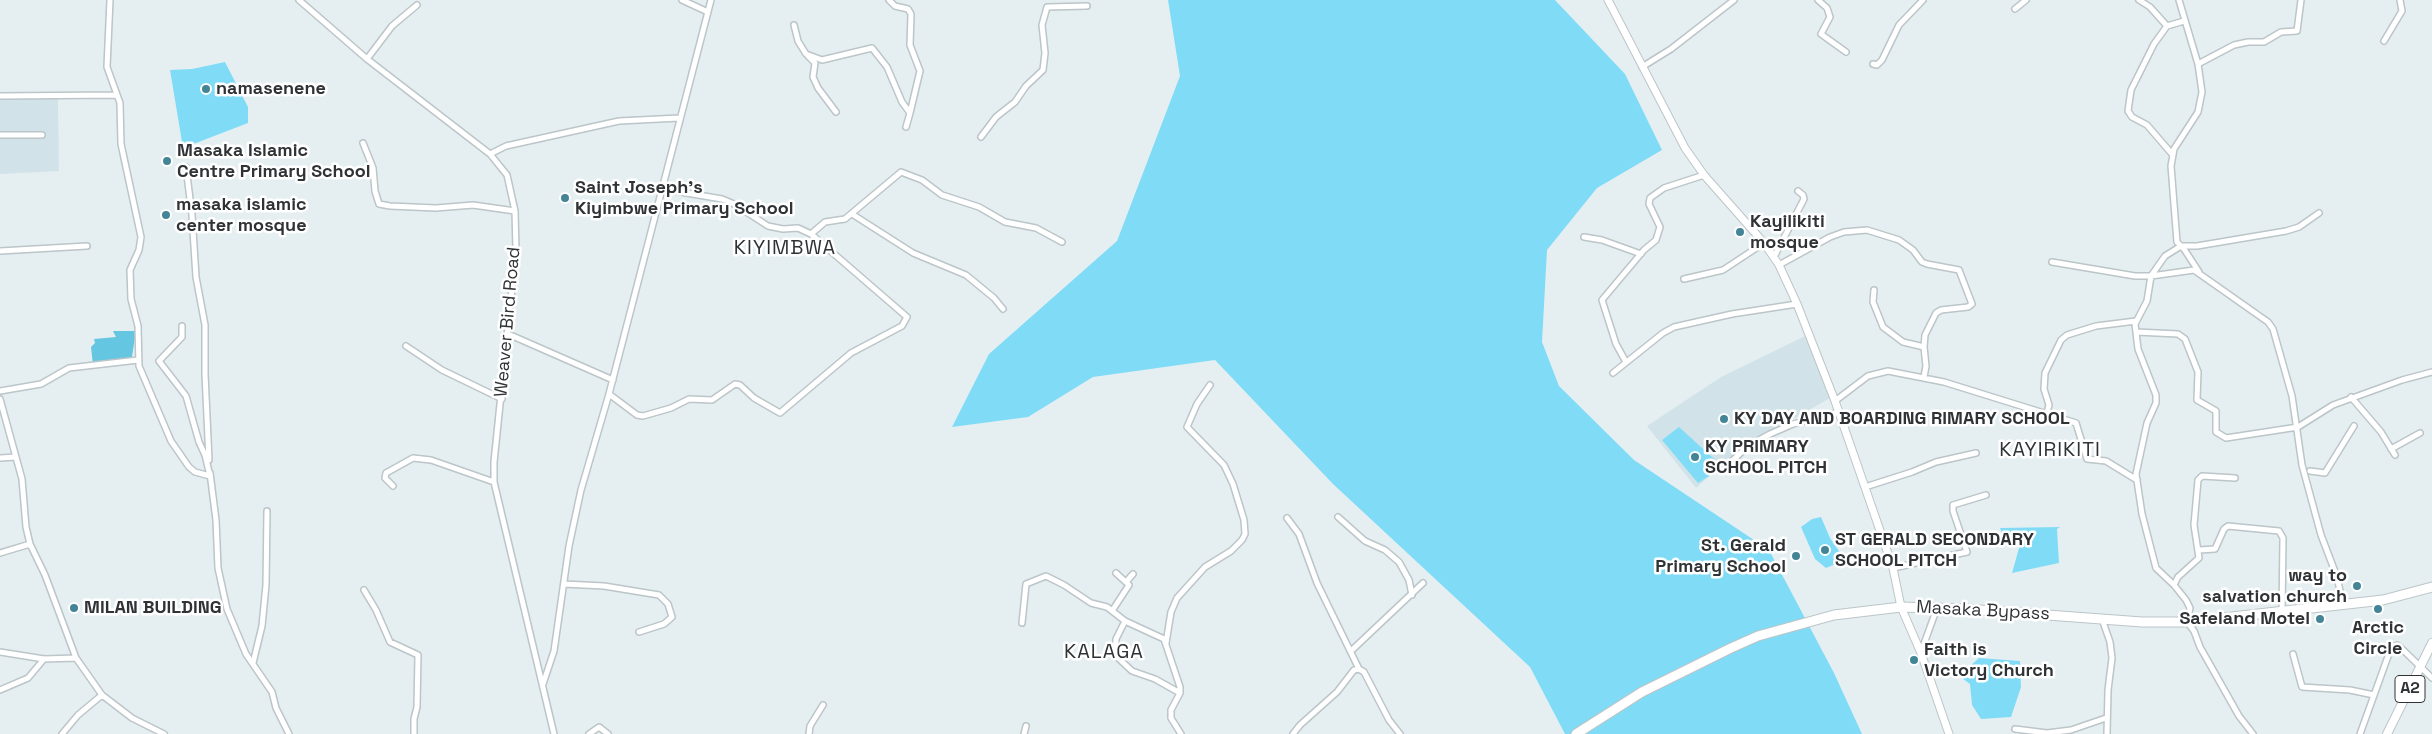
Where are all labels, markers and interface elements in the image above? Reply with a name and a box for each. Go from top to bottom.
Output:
place label: namasenene [216,78,326,100]
marker: namasenene [200,83,212,95]
place label: Masaka Islamic Centre Primary School [177,140,370,182]
marker: Masaka Islamic Centre Primary School [161,155,173,167]
place label: Saint Joseph's Kiyimbwe Primary School [575,177,794,220]
marker: Saint Joseph's Kiyimbwe Primary School [559,192,571,204]
place label: masaka islamic center mosque [176,194,307,236]
marker: masaka islamic center mosque [160,209,172,221]
place label: Kayilikiti mosque [1750,211,1825,253]
marker: Kayilikiti mosque [1734,226,1746,238]
district label: KIYIMBWA [733,237,837,261]
street label: Weaver Bird Road [491,246,525,398]
place label: KY DAY AND BOARDING RIMARY SCHOOL [1734,408,2070,430]
marker: KY DAY AND BOARDING RIMARY SCHOOL [1718,413,1730,425]
place label: KY PRIMARY SCHOOL PITCH [1705,436,1827,478]
district label: KAYIRIKITI [1998,439,2102,463]
marker: KY PRIMARY SCHOOL PITCH [1689,451,1701,463]
place label: ST GERALD SECONDARY SCHOOL PITCH [1835,529,2034,572]
place label: St. Gerald Primary School [1655,535,1786,578]
marker: ST GERALD SECONDARY SCHOOL PITCH [1819,544,1831,556]
marker: St. Gerald Primary School [1790,550,1802,562]
place label: way to salvation church [2202,565,2347,608]
marker: way to salvation church [2351,580,2363,592]
place label: MILAN BUILDING [84,597,222,619]
street label: Masaka Bypass [1916,597,2050,625]
marker: MILAN BUILDING [68,602,80,614]
marker: Arctic Circle [2372,603,2384,615]
place label: Safeland Motel [2179,608,2310,630]
marker: Safeland Motel [2314,613,2326,625]
place label: Arctic Circle [2352,617,2404,660]
place label: Faith is Victory Church [1924,639,2054,682]
district label: KALAGA [1063,641,1145,665]
marker: Faith is Victory Church [1908,654,1920,666]
road number: A2 [2395,676,2425,702]

